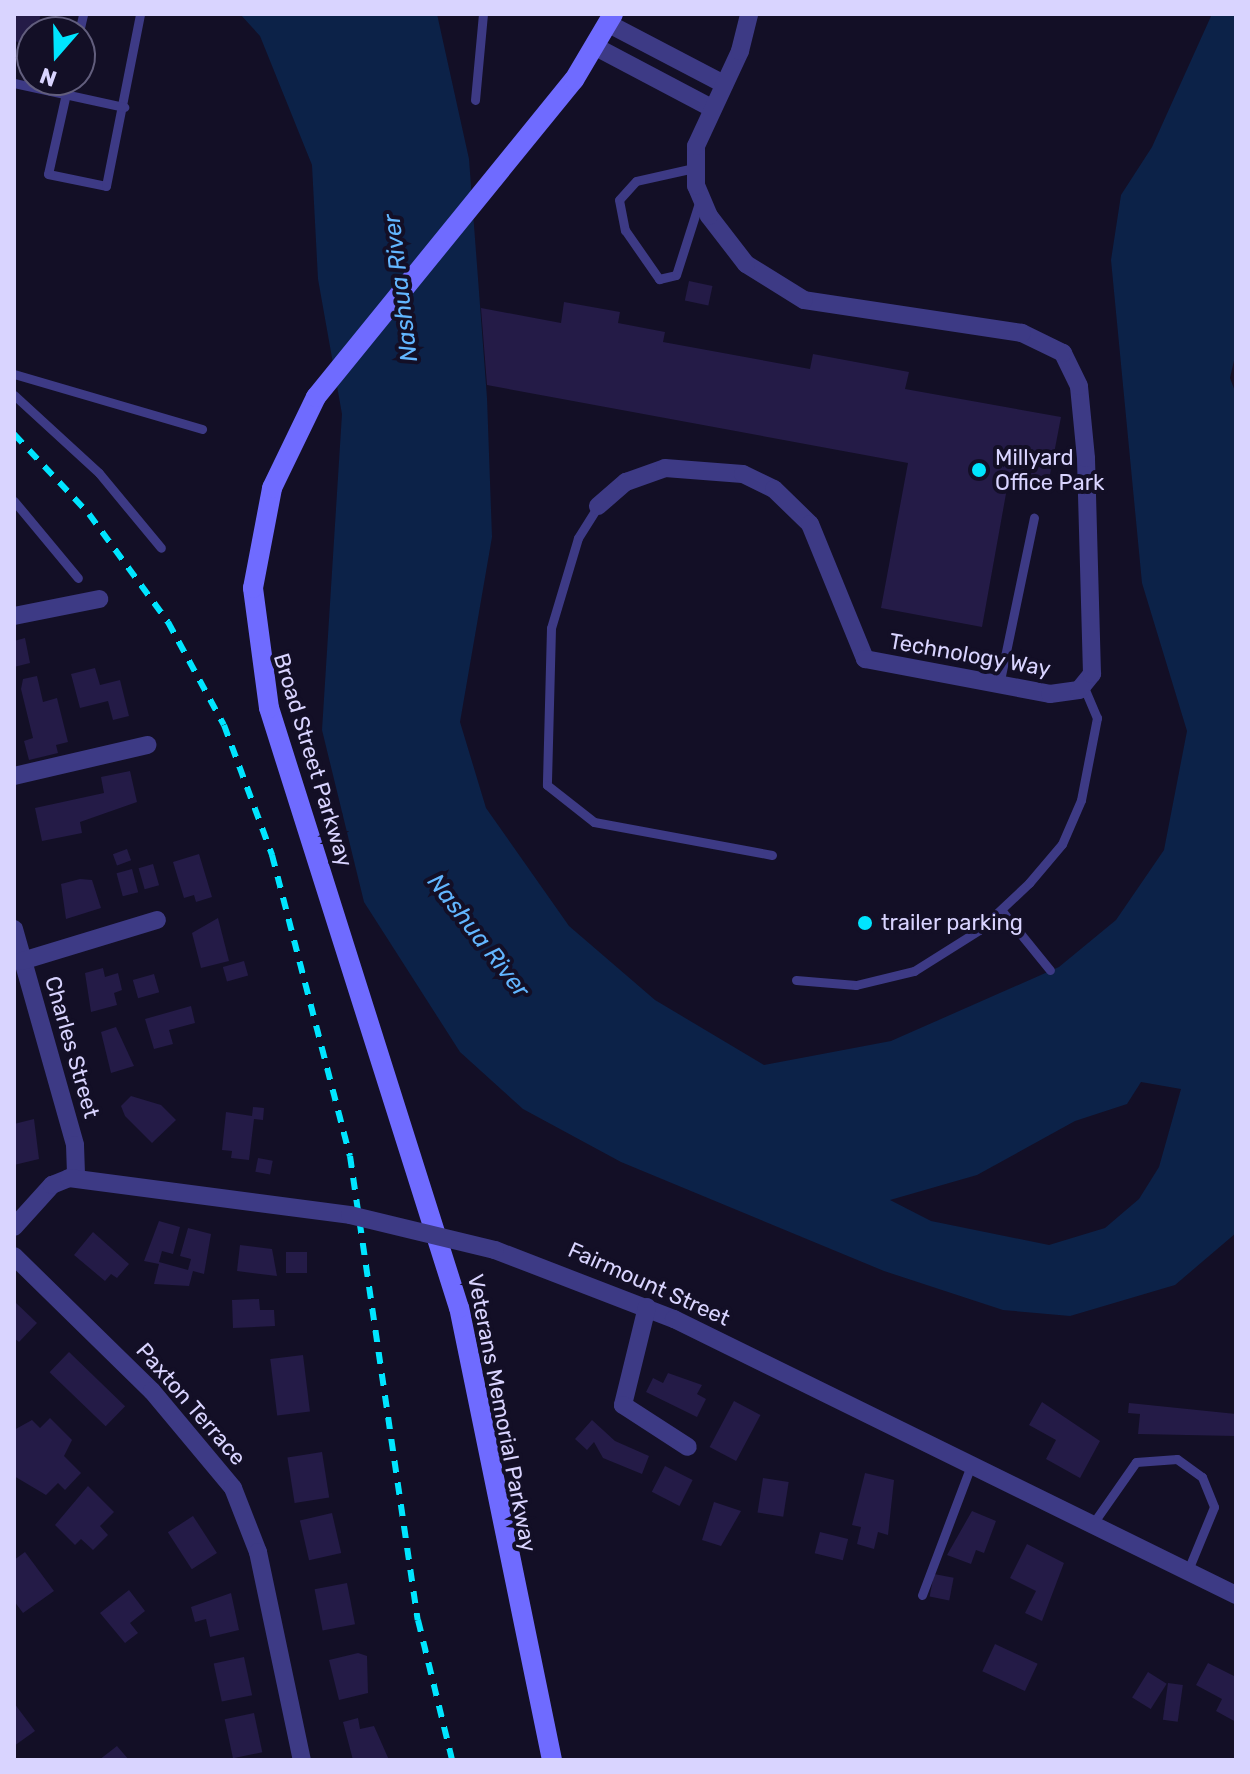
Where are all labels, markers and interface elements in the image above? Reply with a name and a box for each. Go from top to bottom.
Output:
north arrow [16,16,96,96]
text: N [36,62,60,93]
water label: Nashua River [378,212,424,364]
place label: Millyard Office Park [995,444,1104,496]
marker: Millyard Office Park [970,461,988,479]
street label: Technology Way [887,628,1053,682]
street label: Broad Street Parkway [268,650,358,870]
water label: Nashua River [421,868,535,1004]
place label: trailer parking [881,910,1023,936]
marker: trailer parking [856,914,874,932]
street label: Charles Street [39,973,105,1121]
street label: Fairmount Street [564,1237,734,1331]
street label: Veterans Memorial Parkway [462,1272,542,1554]
street label: Paxton Terrace [131,1337,251,1471]

